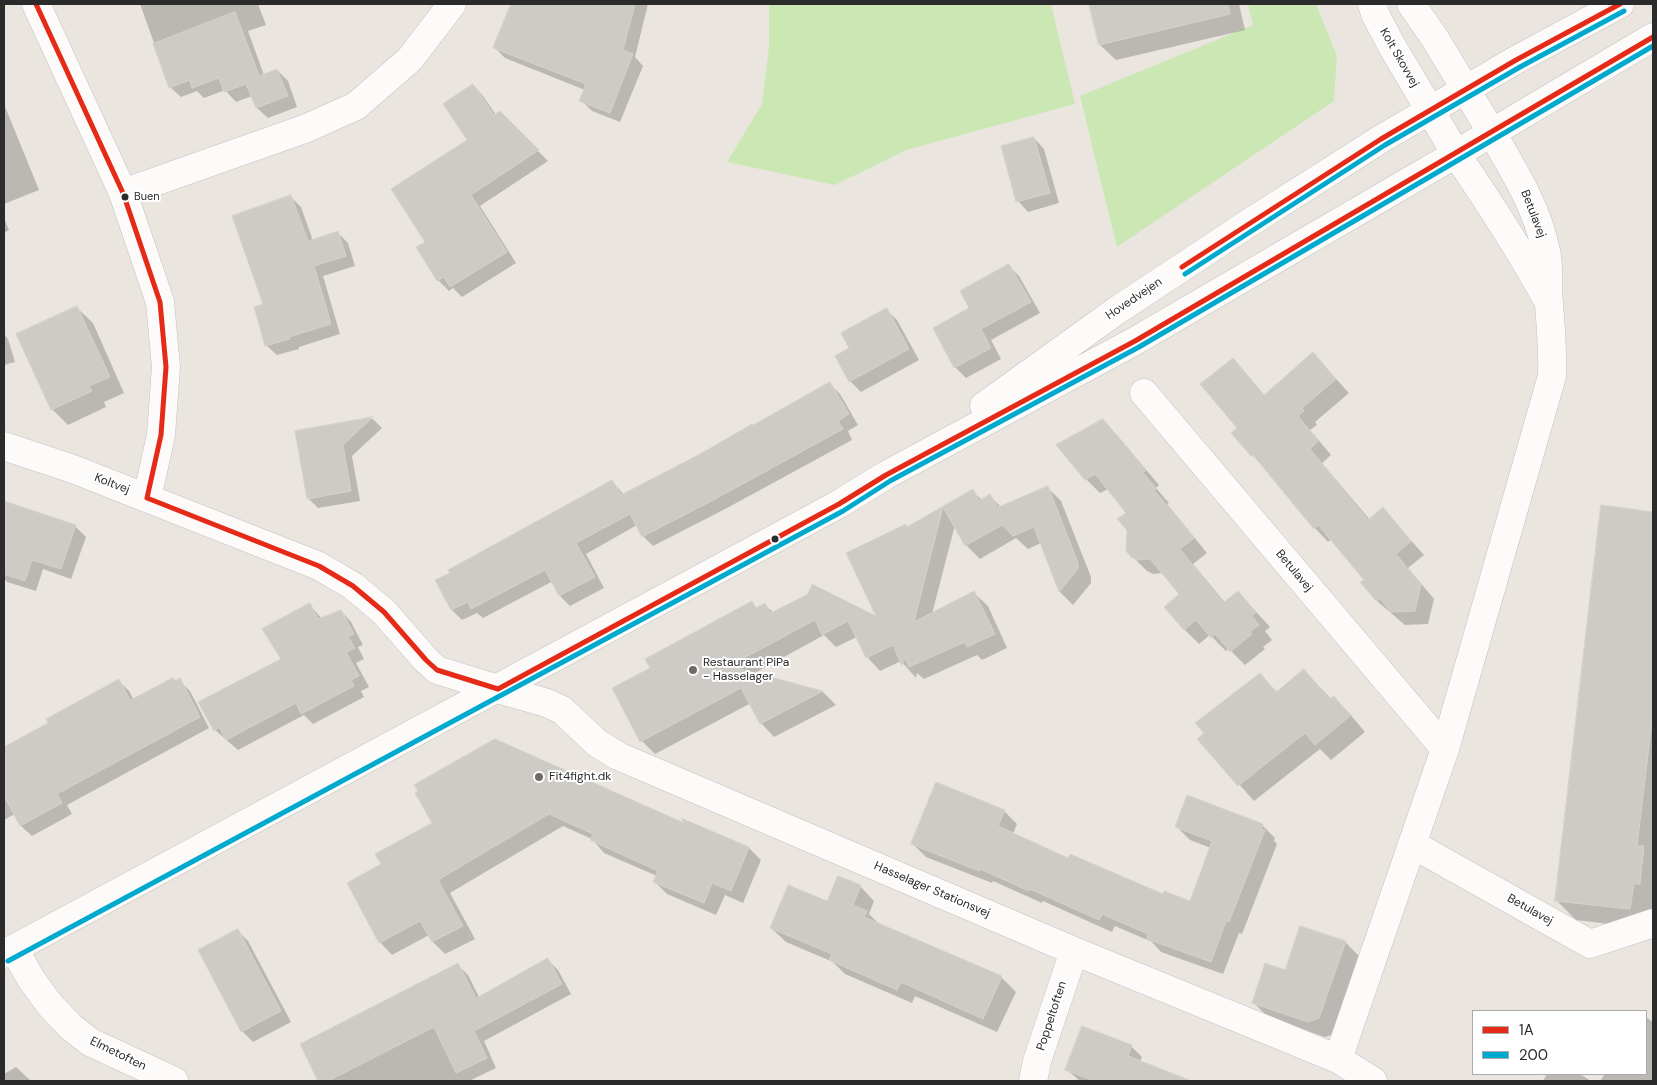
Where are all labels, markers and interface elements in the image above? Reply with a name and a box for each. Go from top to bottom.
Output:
street label: Kolt Skovvej [1376,26,1422,90]
street label: Betulavej [1517,188,1549,240]
place label: Buen [134,190,159,204]
marker: Buen [120,192,130,202]
street label: Hovedvejen [1103,275,1165,323]
street label: Koltvej [92,471,132,497]
unlabelled marker [770,534,780,544]
street label: Betulavej [1272,547,1316,595]
place label: Restaurant PiPa - Hasselager [703,656,789,684]
marker: Restaurant PiPa - Hasselager [687,664,699,676]
place label: Fit4fight.dk [549,770,611,784]
marker: Fit4fight.dk [533,771,545,783]
street label: Hasselager Stationsvej [872,859,992,921]
street label: Betulavej [1505,892,1555,928]
street label: Poppeltoften [1034,979,1070,1053]
legend [1472,1010,1647,1075]
text: 1A [1519,1020,1534,1040]
street label: Elmetoften [88,1034,148,1074]
text: 200 [1519,1045,1548,1065]

